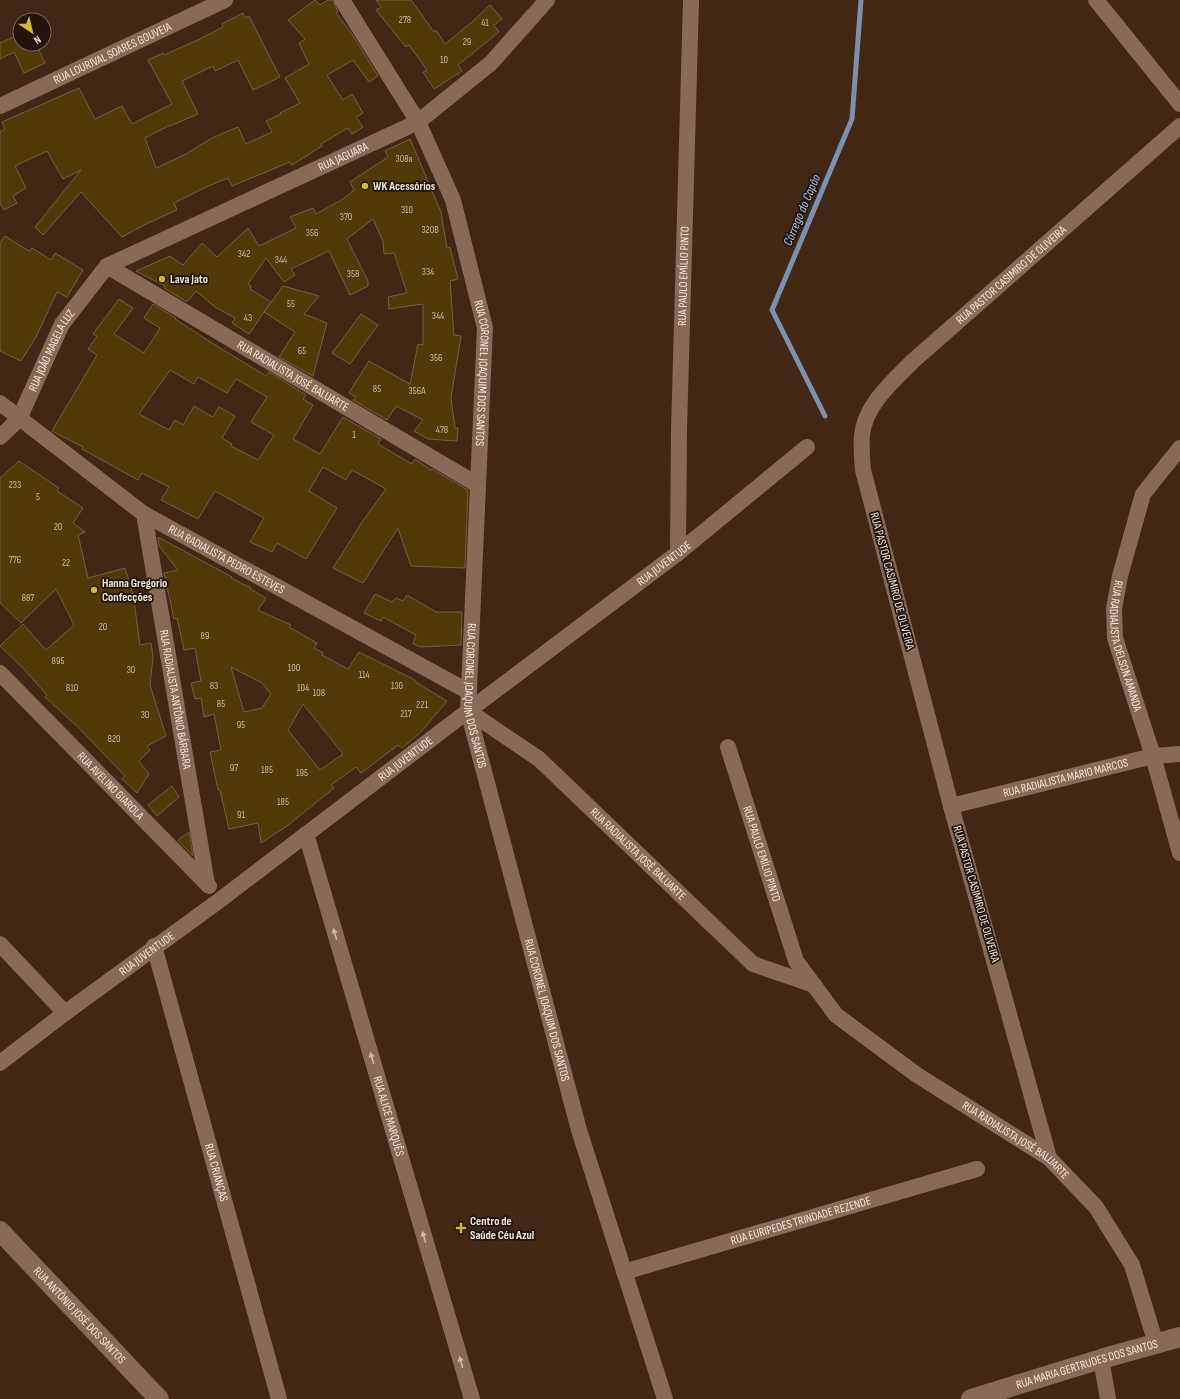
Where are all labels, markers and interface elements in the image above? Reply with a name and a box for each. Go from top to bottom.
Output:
north arrow [12,12,52,52]
house number: 278 [399,14,411,26]
house number: 41 [481,17,489,29]
street label: RUA LOURIVAL SOARES GOUVEIA [51,19,174,87]
text: N [31,33,44,47]
house number: 29 [463,36,471,48]
house number: 10 [440,54,448,66]
street label: RUA JAGUARA [316,138,371,175]
house number: 308a [396,153,413,165]
water label: Córrego do Capão [780,171,824,248]
place label: WK Acessórios [373,179,436,194]
marker: WK Acessórios [360,181,370,191]
house number: 310 [401,204,413,216]
house number: 370 [340,211,352,223]
street label: RUA PASTOR CASIMIRO DE OLIVEIRA [953,222,1070,327]
house number: 320B [421,224,439,236]
street label: RUA PAULO EMÍLIO PINTO [674,226,692,326]
house number: 356 [306,227,318,239]
house number: 342 [238,248,250,260]
house number: 344 [275,254,287,266]
house number: 334 [422,266,434,278]
house number: 358 [347,268,359,280]
place label: Lava Jato [170,272,208,287]
marker: Lava Jato [157,274,167,284]
house number: 55 [287,298,295,310]
street label: RUA CORONEL JOAQUIM DOS SANTOS [471,299,493,446]
street label: RUA JOÃO MAGELA LUZ [25,306,78,394]
house number: 344 [432,310,444,322]
house number: 43 [244,312,252,324]
street label: RUA RADIALISTA JOSÉ BALUARTE [234,337,352,415]
house number: 65 [298,345,306,357]
house number: 356 [430,352,442,364]
house number: 85 [373,383,381,395]
house number: 356A [409,385,426,397]
house number: 478 [436,424,448,436]
house number: 1 [352,429,356,441]
house number: 233 [9,479,21,491]
house number: 5 [36,491,40,503]
street label: RUA PASTOR CASIMIRO DE OLIVEIRA [866,511,918,652]
house number: 20 [54,521,62,533]
street label: RUA RADIALISTA PEDRO ESTEVES [166,521,287,597]
street label: RUA JUVENTUDE [634,538,694,589]
house number: 776 [9,554,21,566]
house number: 22 [62,557,70,569]
place label: Hanna Gregorio Confecções [102,576,167,605]
street label: RUA RADIALISTA DELSON AMANDA [1106,579,1146,714]
marker: Hanna Gregorio Confecções [89,585,99,595]
house number: 887 [22,592,34,604]
house number: 20 [99,621,107,633]
street label: RUA CORONEL JOAQUIM DOS SANTOS [460,623,490,770]
street label: RUA RADIALISTA ANTÔNIO BÁRBARA [156,628,195,771]
house number: 89 [201,630,209,642]
house number: 895 [52,655,64,667]
house number: 100 [288,662,300,674]
house number: 30 [127,664,135,676]
house number: 114 [358,669,370,681]
house number: 83 [210,680,218,692]
house number: 130 [391,680,403,692]
house number: 810 [66,682,78,694]
house number: 104 [297,682,309,694]
house number: 108 [313,687,325,699]
house number: 85 [217,698,225,710]
house number: 221 [416,699,428,711]
house number: 217 [400,708,412,720]
house number: 30 [141,709,149,721]
house number: 95 [237,719,245,731]
house number: 820 [107,733,121,745]
street label: RUA JUVENTUDE [375,733,436,784]
street label: RUA AVELINO GIAROLA [74,749,148,823]
street label: RUA RADIALISTA MÁRIO MARCOS [1001,755,1130,800]
house number: 97 [230,762,238,774]
house number: 185 [261,764,273,776]
house number: 195 [296,767,308,779]
house number: 185 [277,796,289,808]
street label: RUA PAULO EMÍLIO PINTO [740,804,784,904]
street label: RUA RADIALISTA JOSÉ BALUARTE [587,805,689,903]
house number: 91 [237,809,245,821]
street label: RUA PASTOR CASIMIRO DE OLIVEIRA [949,824,1003,965]
one-way arrow [332,927,338,939]
street label: RUA JUVENTUDE [116,928,177,979]
street label: RUA CORONEL JOAQUIM DOS SANTOS [521,937,573,1083]
one-way arrow [369,1052,375,1064]
street label: RUA ALICE MARQUÊS [370,1074,408,1158]
street label: RUA RADIALISTA JOSÉ BALUARTE [959,1098,1073,1182]
street label: RUA CRIANÇAS [201,1142,232,1203]
street label: RUA EURIPEDES TRINDADE REZENDE [729,1193,873,1248]
place label: Centro de Saúde Céu Azul [470,1214,534,1243]
marker: Centro de Saúde Céu Azul [455,1222,467,1234]
one-way arrow [421,1231,427,1243]
street label: RUA ANTÔNIO JOSÉ DOS SANTOS [30,1264,129,1367]
street label: RUA MARIA GERTRUDES DOS SANTOS [1014,1336,1159,1392]
one-way arrow [458,1355,464,1367]

